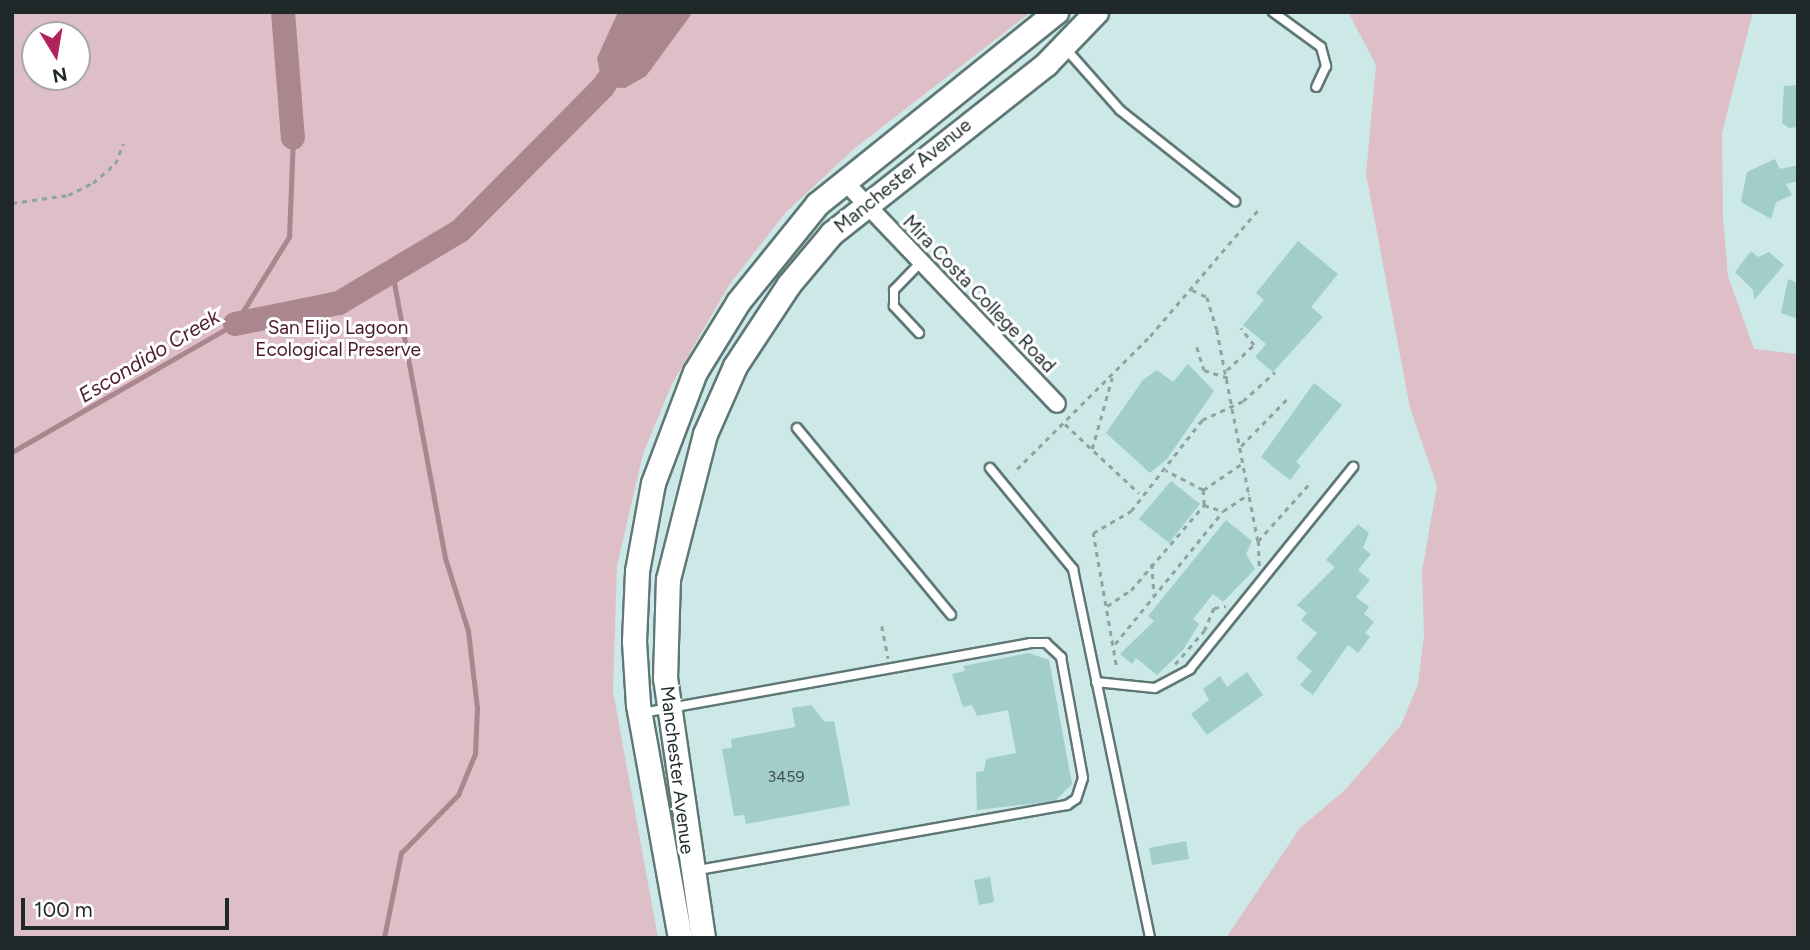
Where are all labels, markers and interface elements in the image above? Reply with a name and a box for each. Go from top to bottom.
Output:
north arrow [21,21,91,91]
text: N [50,62,69,88]
street label: Manchester Avenue [830,114,976,238]
street label: Mira Costa College Road [898,211,1060,377]
water label: Escondido Creek [74,304,224,408]
park label: San Elijo Lagoon Ecological Preserve [255,317,421,361]
street label: Manchester Avenue [655,685,699,855]
house number: 3459 [768,767,804,787]
scale bar [24,884,233,928]
text: 100 m [34,897,93,922]

